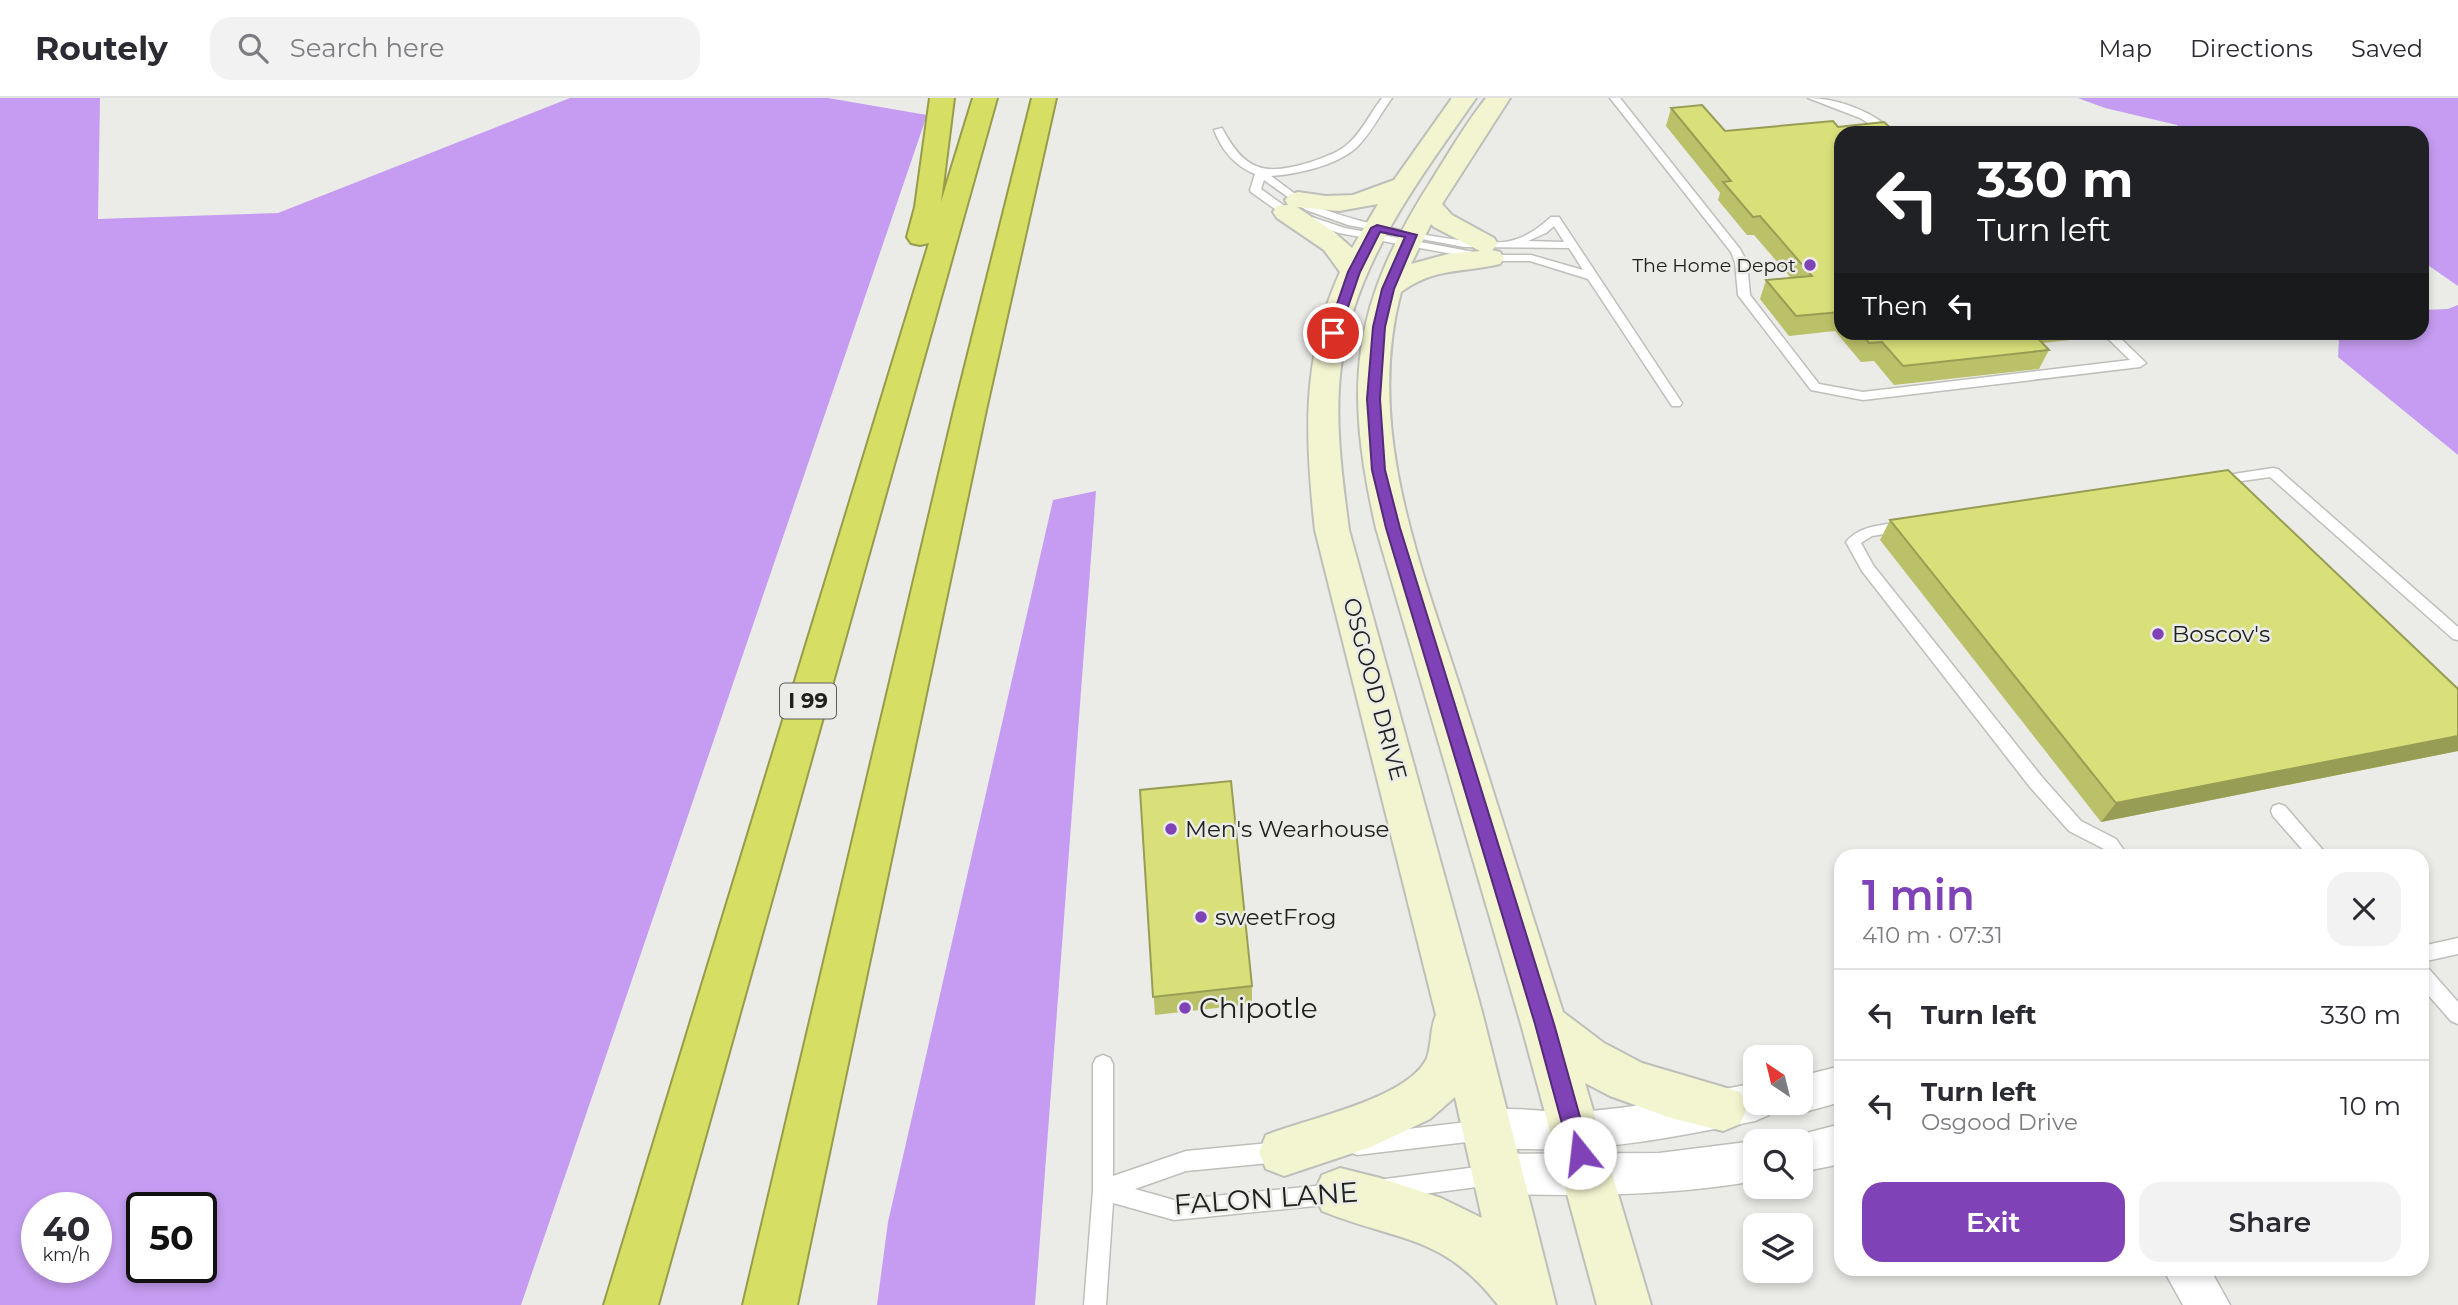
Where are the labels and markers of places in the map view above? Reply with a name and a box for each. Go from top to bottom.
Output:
place label: The Home Depot [1632,254,1796,277]
marker: The Home Depot [1802,257,1818,273]
pin [1303,303,1363,363]
place label: Boscov's [2172,620,2270,648]
marker: Boscov's [2150,626,2166,642]
place label: Men's Wearhouse [1185,815,1389,843]
marker: Men's Wearhouse [1163,821,1179,837]
place label: sweetFrog [1215,903,1336,931]
marker: sweetFrog [1193,909,1209,925]
place label: Chipotle [1199,991,1318,1025]
marker: Chipotle [1177,1000,1193,1016]

